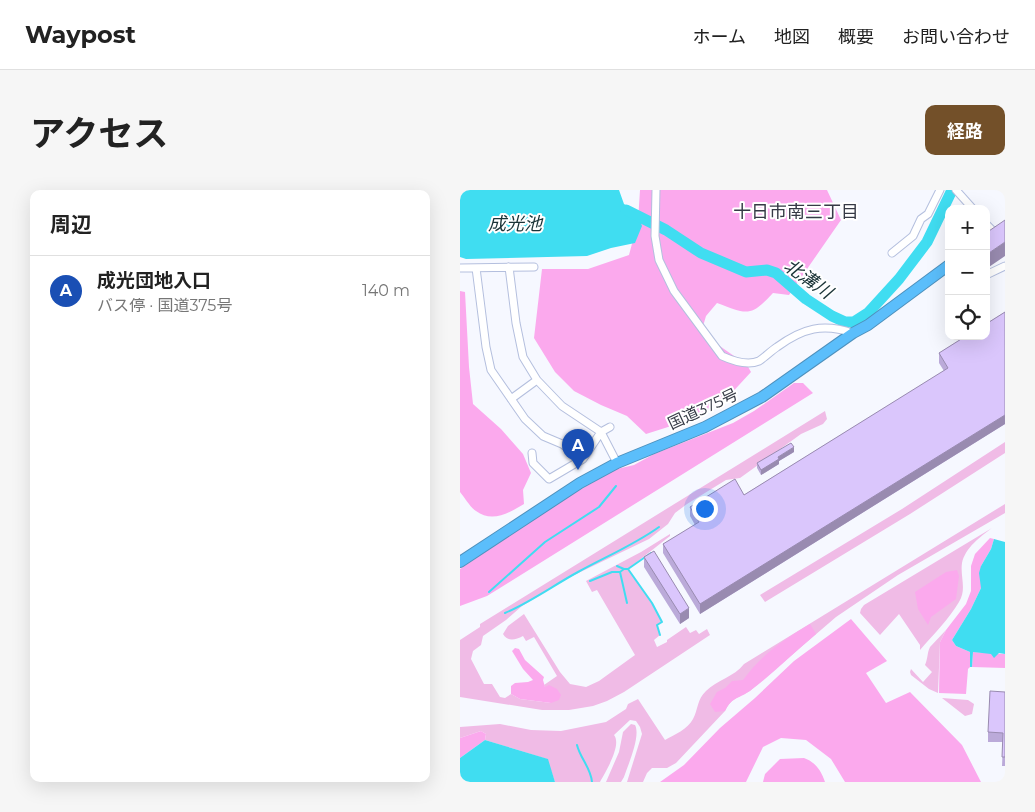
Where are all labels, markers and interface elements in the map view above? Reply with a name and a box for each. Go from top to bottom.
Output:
text: Waypost [25,20,136,49]
text: ホーム [693,26,746,48]
text: 地図 [774,26,810,48]
text: 概要 [838,26,874,48]
text: お問い合わせ [902,26,1010,48]
button: 経路 [925,105,1005,155]
text: アクセス [30,112,168,155]
district label: 十日市南三丁目 [733,201,859,223]
map controls [945,205,990,340]
button: + [945,205,990,250]
text: 周辺 [50,212,92,237]
water label: 成光池 [488,213,544,235]
button: − [945,250,990,295]
water label: 北溝川 [780,255,838,305]
text: 成光団地入口 [97,269,211,292]
text: A [60,281,72,300]
text: 140 m [362,281,410,300]
button: locate [945,295,990,340]
text: バス停 · 国道375号 [97,296,232,315]
street label: 国道375号 [665,385,741,433]
pin: A [562,429,594,470]
your location [692,496,718,522]

